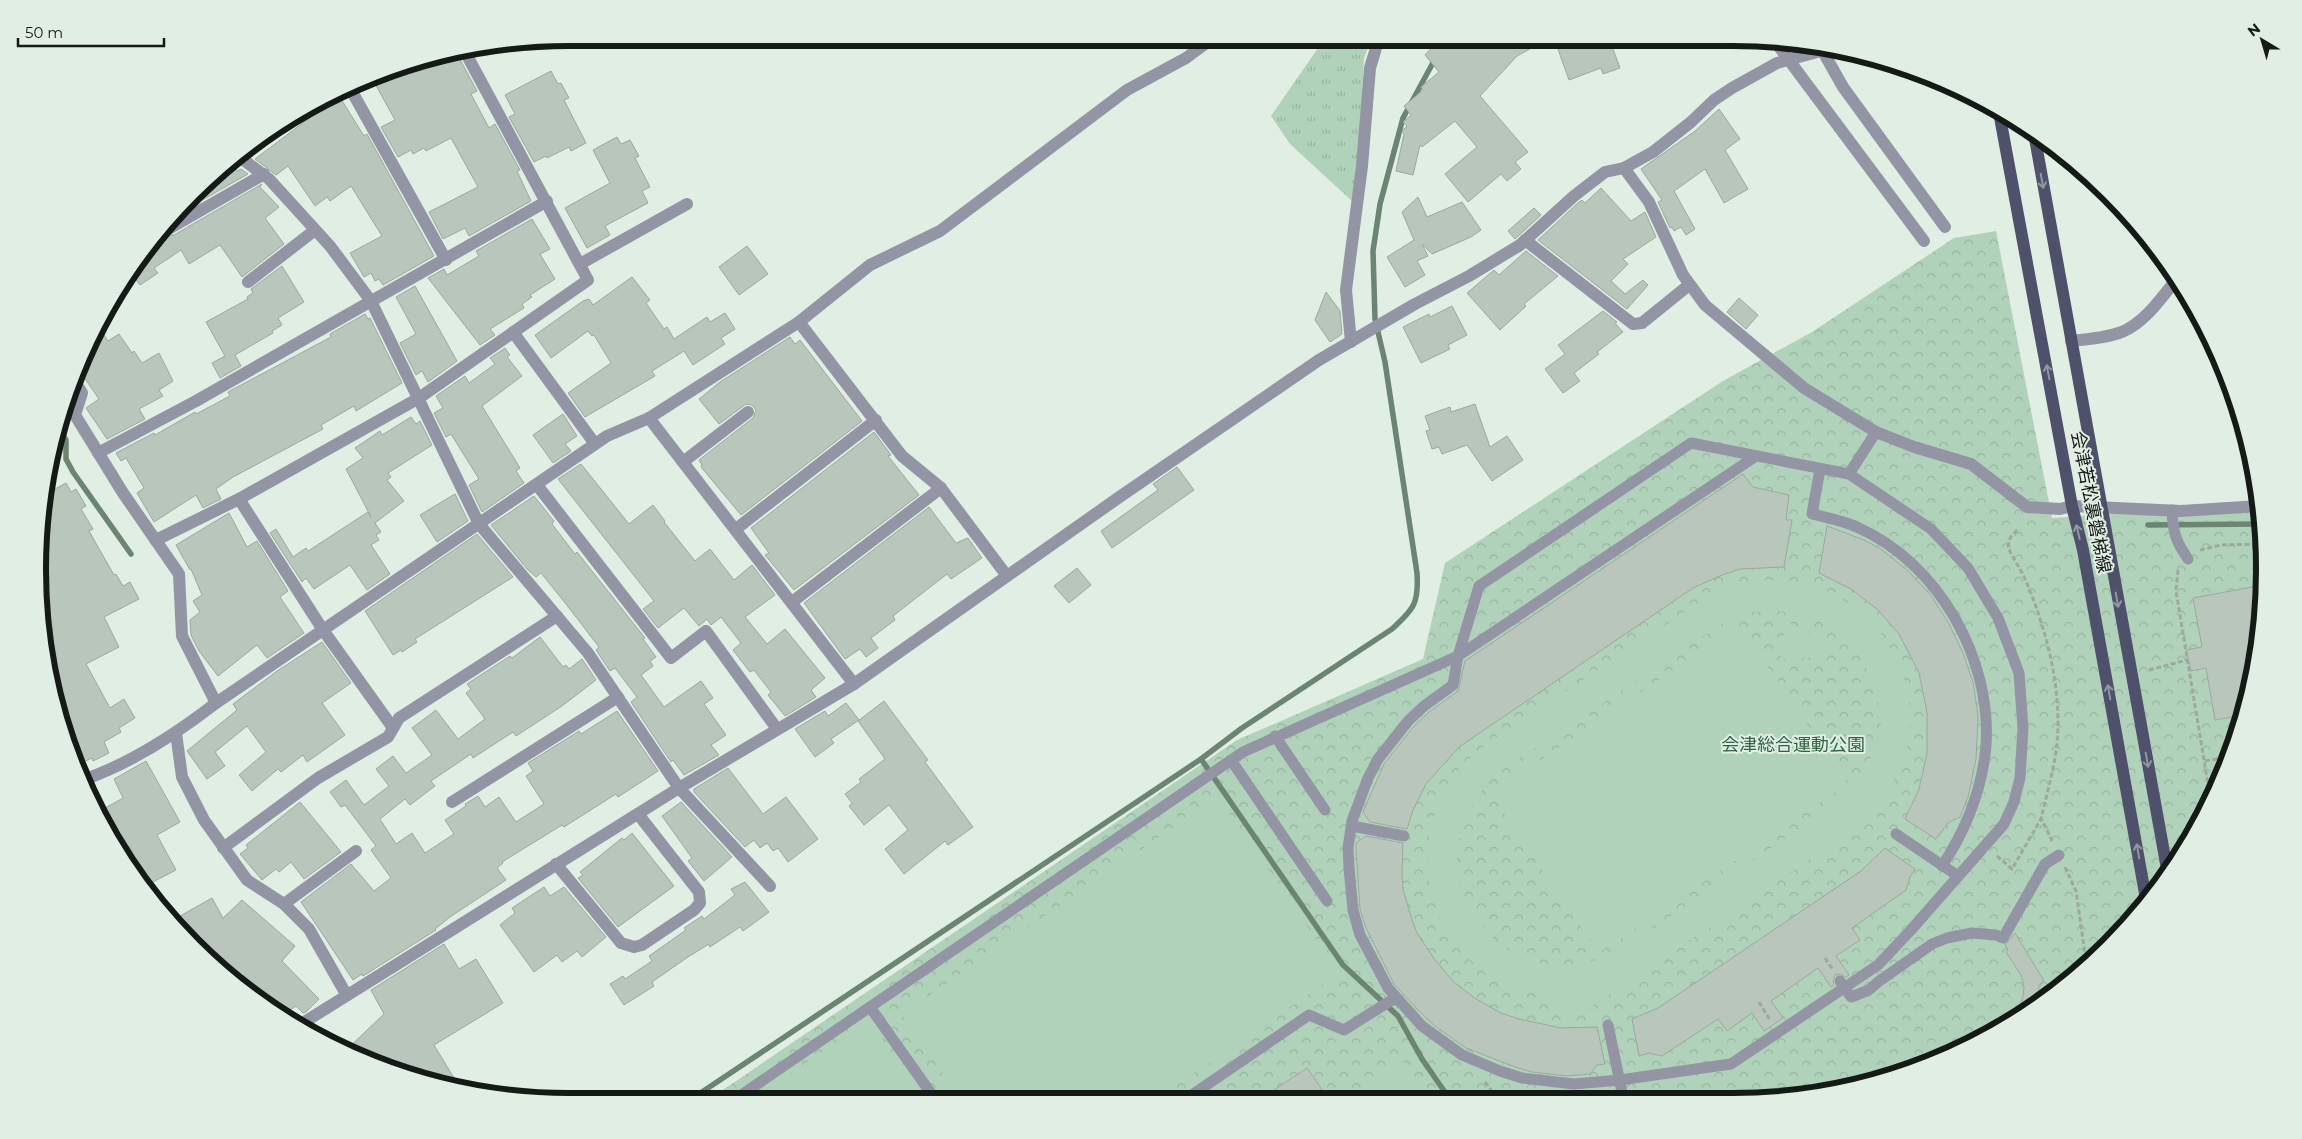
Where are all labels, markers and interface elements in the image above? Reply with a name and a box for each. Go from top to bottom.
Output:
scale bar [18,15,164,47]
north arrow [2237,15,2287,65]
text: N [2244,19,2264,40]
text: 50 m [25,23,63,42]
one-way arrow [2038,173,2048,189]
one-way arrow [2042,365,2052,381]
street label: 会津若松裏磐梯線 [2066,429,2116,575]
one-way arrow [2073,524,2082,540]
one-way arrow [2113,591,2123,607]
one-way arrow [2103,684,2113,700]
park label: 会津総合運動公園 [1721,734,1865,756]
one-way arrow [2142,751,2152,767]
one-way arrow [2132,844,2142,860]

